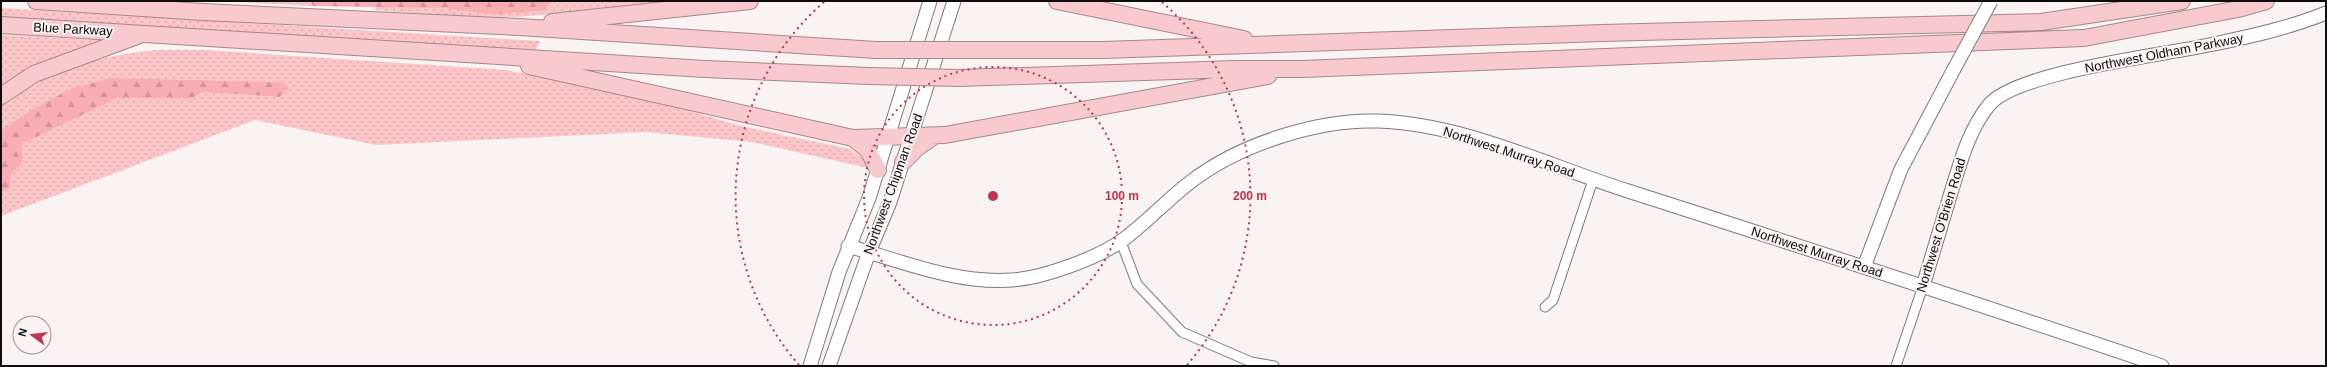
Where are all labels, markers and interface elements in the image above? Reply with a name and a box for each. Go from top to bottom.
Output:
street label: Blue Parkway [33,19,114,39]
street label: Northwest Oldham Parkway [2083,30,2245,76]
street label: Northwest Chipman Road [860,111,926,257]
street label: Northwest Murray Road [1441,124,1577,180]
street label: Northwest O'Brien Road [1913,156,1969,294]
centre of rings [986,189,1000,203]
text: 100 m [1105,189,1139,203]
text: 200 m [1233,189,1267,203]
street label: Northwest Murray Road [1749,224,1885,280]
north arrow [12,315,52,355]
text: N [16,327,29,338]

